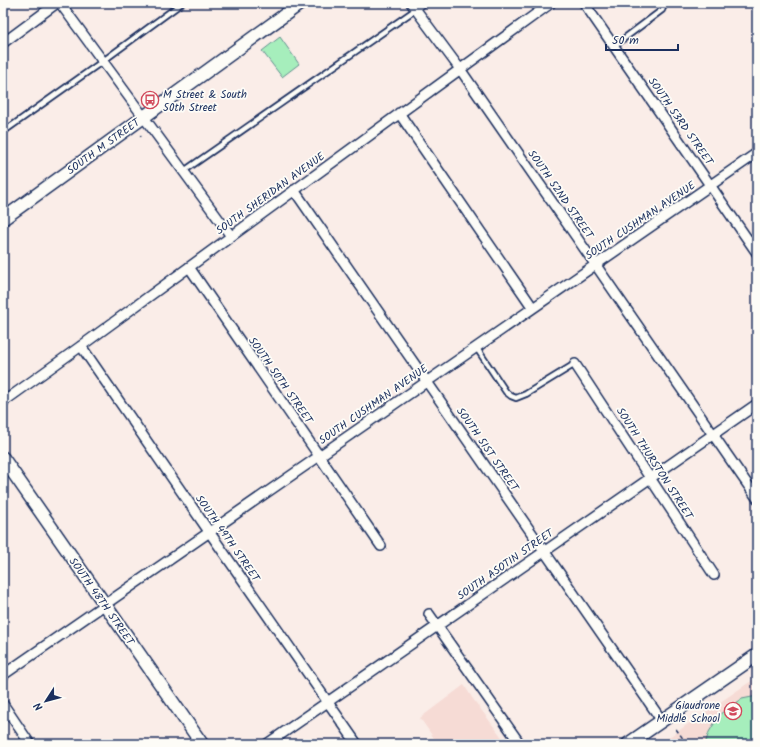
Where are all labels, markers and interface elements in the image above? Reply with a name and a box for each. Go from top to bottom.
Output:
scale bar [606,26,678,52]
text: 50 m [612,31,639,50]
street label: SOUTH 53RD STREET [643,74,718,170]
place label: M Street & South 50th Street [163,86,247,117]
bus stop icon: M Street & South 50th Street [140,90,160,110]
street label: SOUTH M STREET [63,113,145,180]
street label: SOUTH 52ND STREET [523,146,598,244]
street label: SOUTH SHERIDAN AVENUE [212,148,329,240]
street label: SOUTH CUSHMAN AVENUE [582,177,700,265]
street label: SOUTH 50TH STREET [243,333,318,429]
street label: SOUTH CUSHMAN AVENUE [315,360,432,449]
street label: SOUTH 51ST STREET [451,404,524,496]
street label: SOUTH THURSTON STREET [611,404,698,524]
street label: SOUTH 49TH STREET [190,491,265,587]
street label: SOUTH ASOTIN STREET [454,524,558,605]
street label: SOUTH 48TH STREET [64,554,139,650]
north arrow [26,681,66,721]
place label: Giaudrone Middle School [656,697,720,728]
text: N [29,698,48,714]
school or university icon: Giaudrone Middle School [723,701,743,721]

